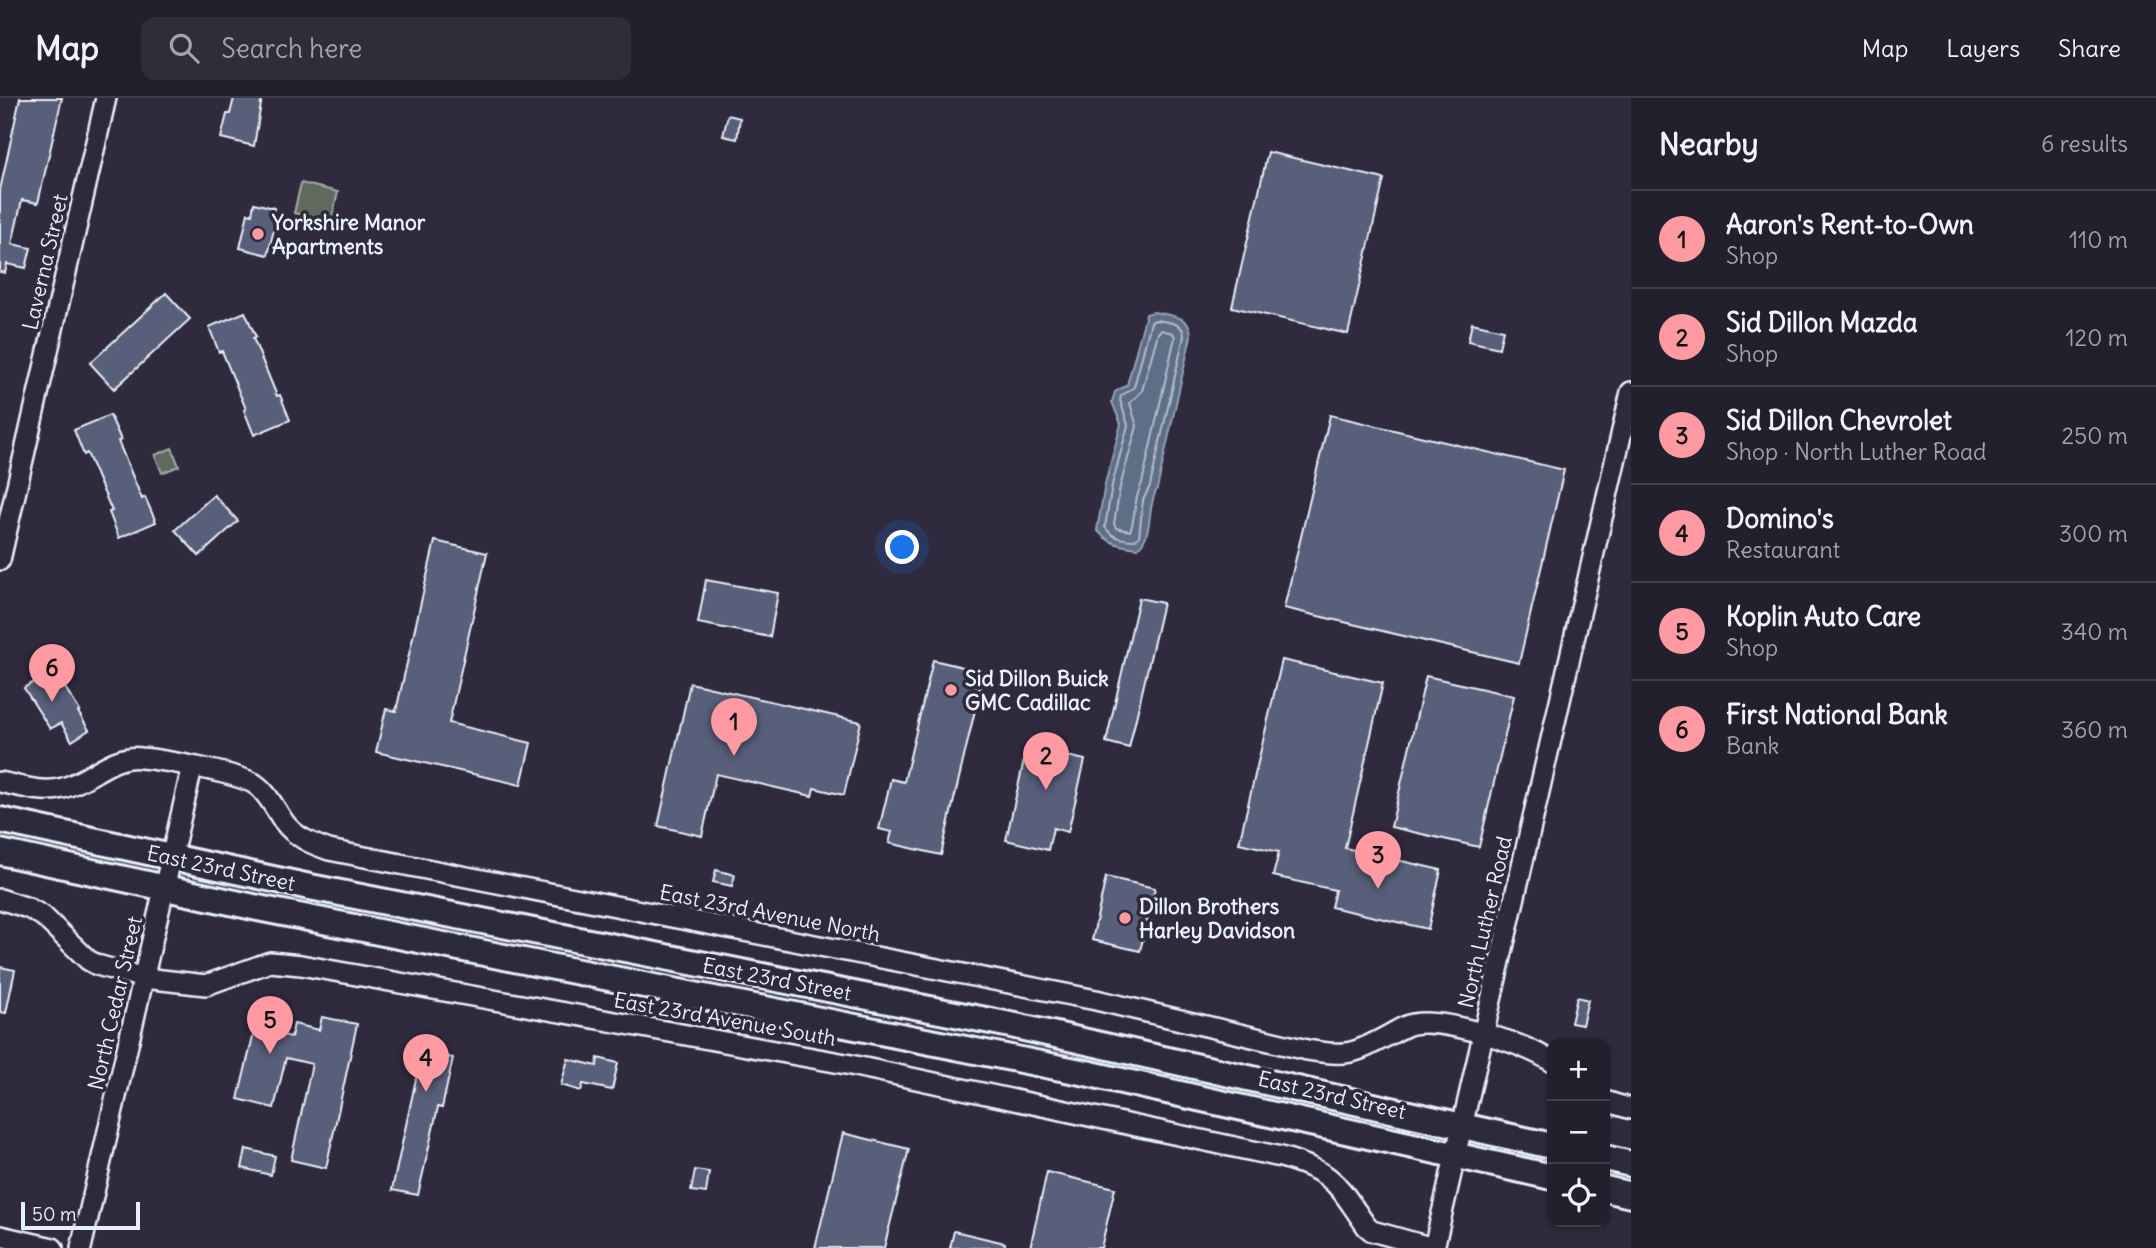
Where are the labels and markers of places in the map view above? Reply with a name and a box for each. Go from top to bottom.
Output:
place label: Yorkshire Manor Apartments [271,209,426,260]
marker: Yorkshire Manor Apartments [250,226,266,242]
pin: 6 [29,644,75,702]
place label: Sid Dillon Buick GMC Cadillac [965,665,1109,716]
marker: Sid Dillon Buick GMC Cadillac [943,682,959,698]
pin: 1 [711,698,757,756]
pin: 2 [1023,732,1069,790]
pin: 3 [1355,831,1401,889]
place label: Dillon Brothers Harley Davidson [1139,893,1295,944]
marker: Dillon Brothers Harley Davidson [1117,910,1133,926]
pin: 5 [247,996,293,1054]
pin: 4 [403,1034,449,1092]

